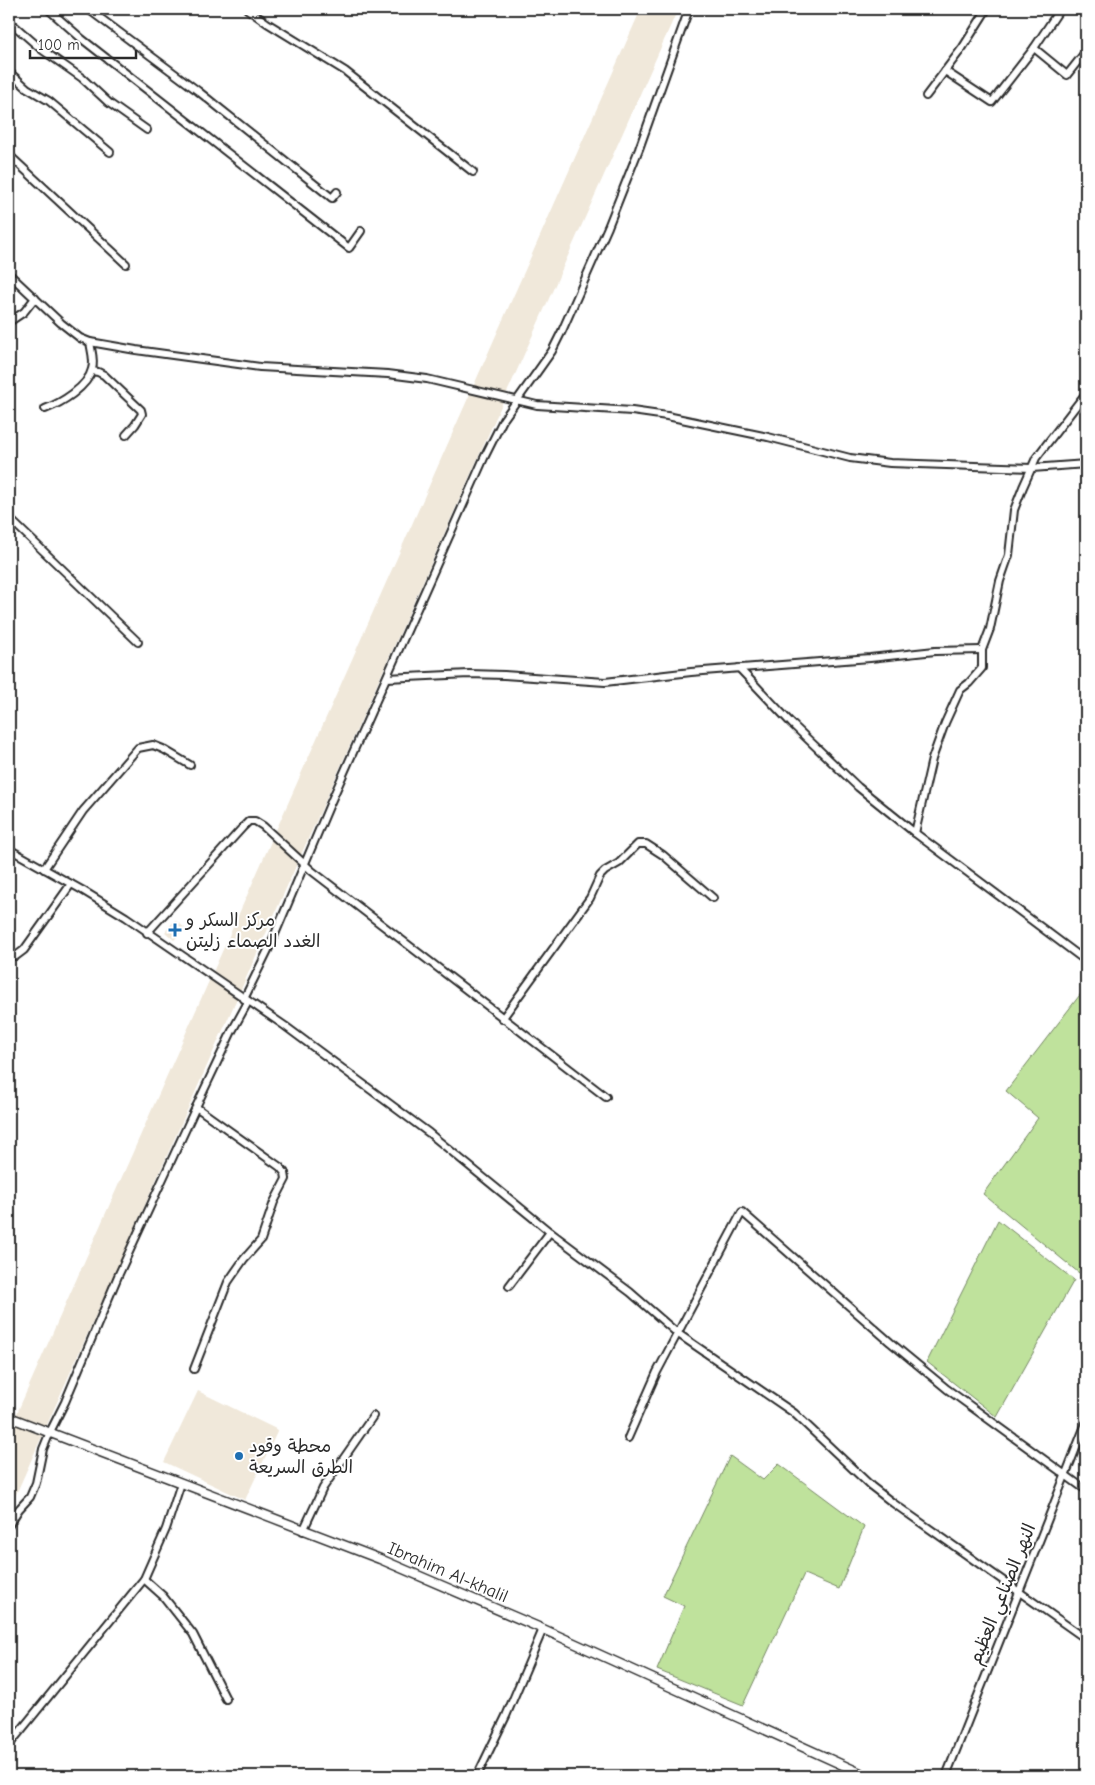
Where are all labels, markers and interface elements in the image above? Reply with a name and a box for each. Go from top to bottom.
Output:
scale bar [30,28,136,60]
text: 100 m [38,36,80,54]
place label: مركز السكر و الغدد الصماء زليتن [184,910,320,952]
marker: مركز السكر و الغدد الصماء زليتن [168,923,182,937]
place label: محطة وقود الطرق السريعة [249,1436,353,1478]
marker: محطة وقود الطرق السريعة [233,1450,245,1462]
street label: النهر الصناعي العظيم [965,1521,1045,1670]
street label: Ibrahim Al-khalil [384,1538,511,1607]

